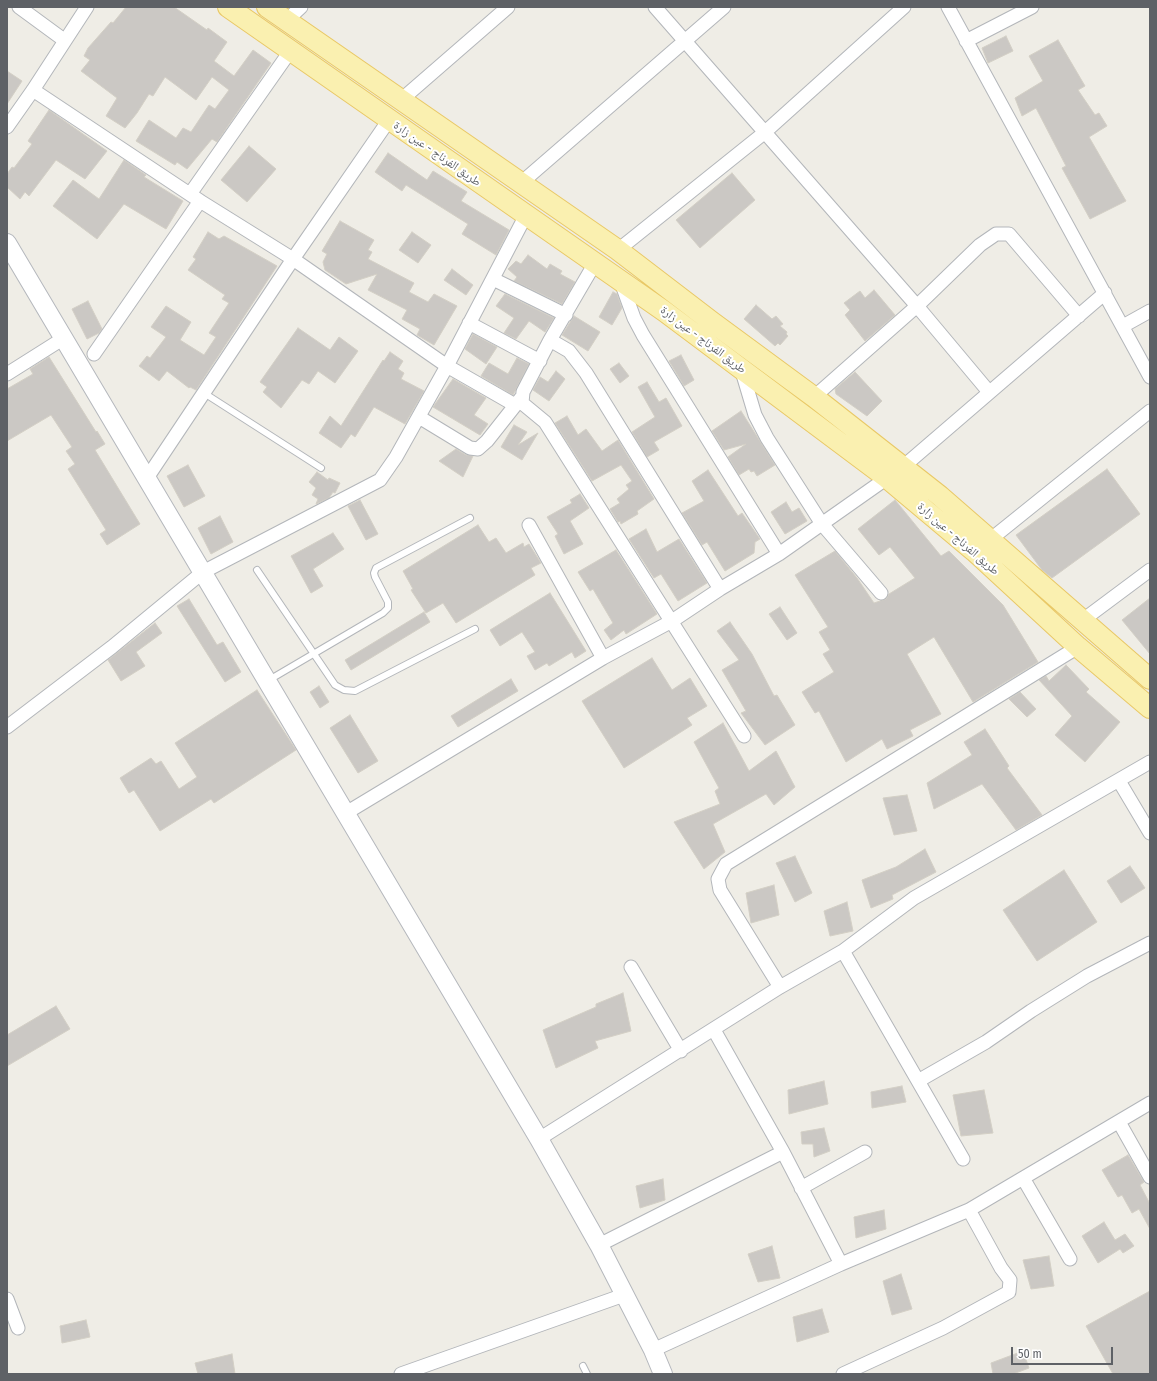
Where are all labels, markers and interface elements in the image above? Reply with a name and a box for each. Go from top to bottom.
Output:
street label: طريق الفرناج - عين زارة [390,118,484,190]
street label: طريق الفرناج - عين زارة [657,303,749,377]
street label: طريق الفرناج - عين زارة [914,500,1002,578]
scale bar [1013,1339,1115,1365]
text: 50 m [1018,1347,1042,1361]

